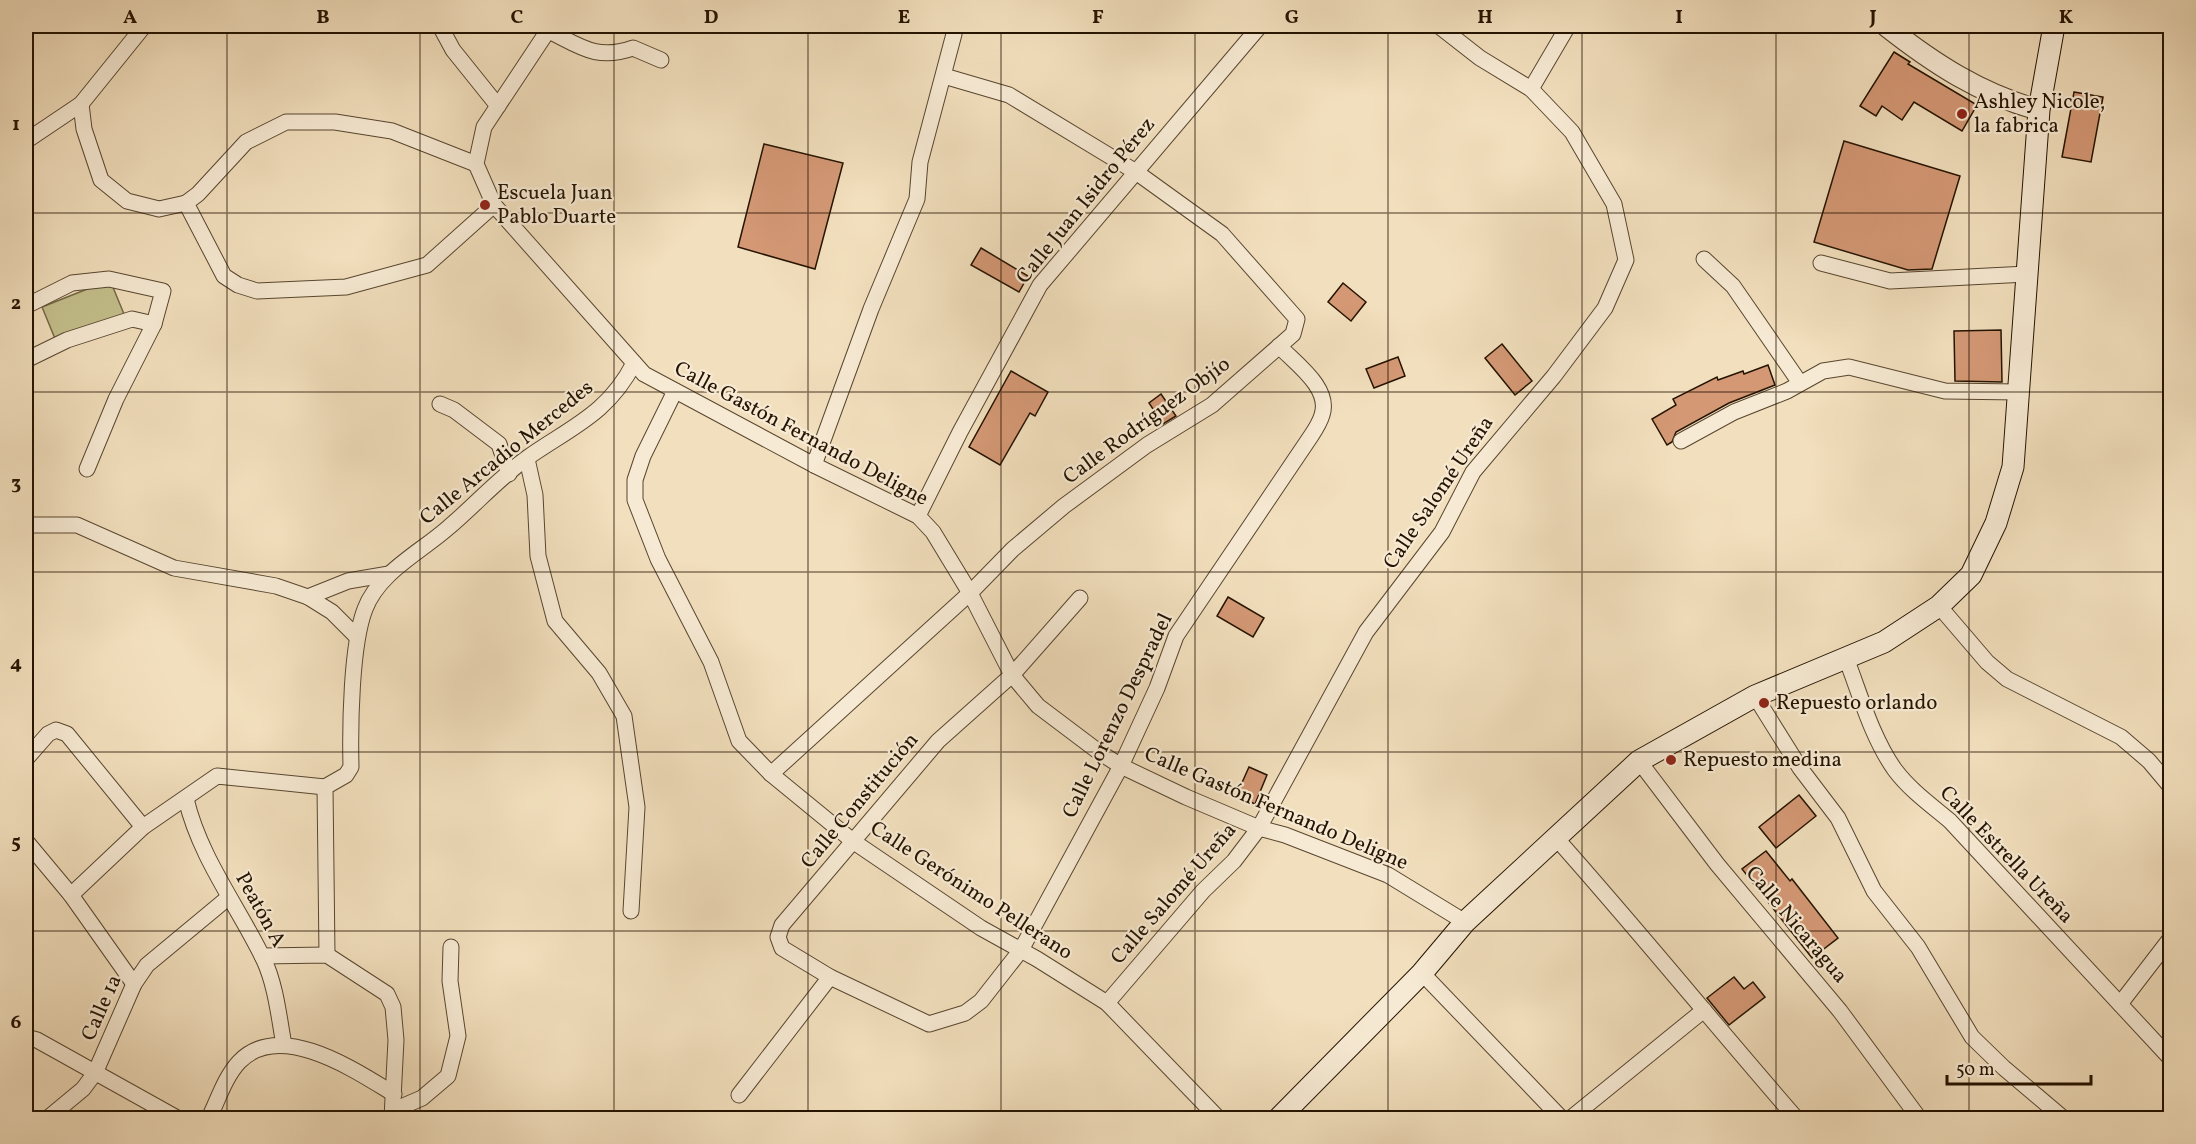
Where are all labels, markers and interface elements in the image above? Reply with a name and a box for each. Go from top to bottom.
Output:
text: A [123,4,137,32]
text: B [316,4,330,32]
text: C [511,4,524,32]
text: D [704,4,718,32]
text: E [898,4,910,32]
text: F [1092,4,1104,32]
text: G [1285,4,1299,32]
text: H [1477,4,1493,32]
text: I [1675,4,1683,32]
text: J [1868,4,1877,32]
text: K [2059,4,2074,32]
place label: Ashley Nicole, la fabrica [1974,88,2105,141]
marker: Ashley Nicole, la fabrica [1955,107,1969,121]
text: 1 [12,111,20,139]
street label: Calle Juan Isidro Pérez [1010,112,1162,290]
place label: Escuela Juan Pablo Duarte [497,179,616,232]
marker: Escuela Juan Pablo Duarte [478,198,492,212]
text: 2 [11,290,21,318]
street label: Calle Rodríguez Objío [1057,350,1237,492]
street label: Calle Gastón Fernando Deligne [669,355,933,514]
street label: Calle Arcadio Mercedes [414,374,600,532]
street label: Calle Salomé Ureña [1377,411,1501,575]
text: 3 [11,470,21,498]
street label: Calle Lorenzo Despradel [1056,609,1180,823]
text: 4 [10,650,22,678]
place label: Repuesto orlando [1776,689,1938,718]
marker: Repuesto orlando [1757,696,1771,710]
street label: Calle Constitución [794,727,926,875]
street label: Calle Gastón Fernando Deligne [1140,740,1412,878]
place label: Repuesto medina [1683,746,1842,775]
marker: Repuesto medina [1664,753,1678,767]
street label: Calle Estrella Ureña [1932,780,2080,930]
street label: Calle Gerónimo Pellerano [864,815,1078,967]
street label: Calle Salomé Ureña [1104,817,1244,971]
text: 5 [11,829,21,857]
street label: Calle Nicaragua [1738,860,1854,990]
street label: Peatón A [228,867,293,953]
street label: Calle 1a [75,970,129,1046]
text: 6 [11,1009,22,1037]
scale bar [1947,1048,2091,1086]
text: 50 m [1956,1058,1995,1083]

